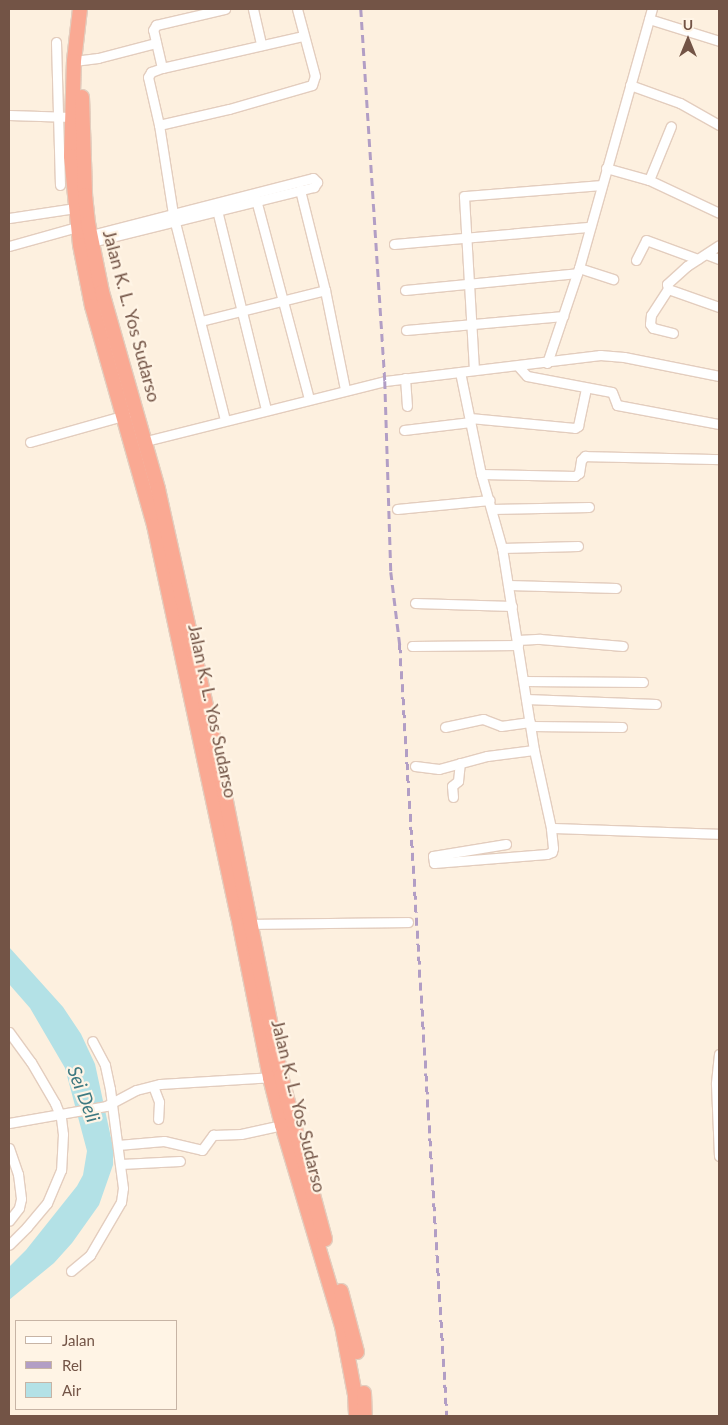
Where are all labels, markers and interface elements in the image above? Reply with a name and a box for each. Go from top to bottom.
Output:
north arrow [663,15,713,65]
text: U [683,16,693,33]
street label: Jalan K. L. Yos Sudarso [99,227,165,405]
street label: Jalan K. L. Yos Sudarso [184,622,242,800]
street label: Jalan K. L. Yos Sudarso [267,1017,331,1195]
water label: Sei Deli [63,1063,105,1125]
legend [15,1320,178,1410]
text: Jalan [62,1331,95,1349]
text: Rel [62,1356,82,1374]
text: Air [62,1381,81,1399]

